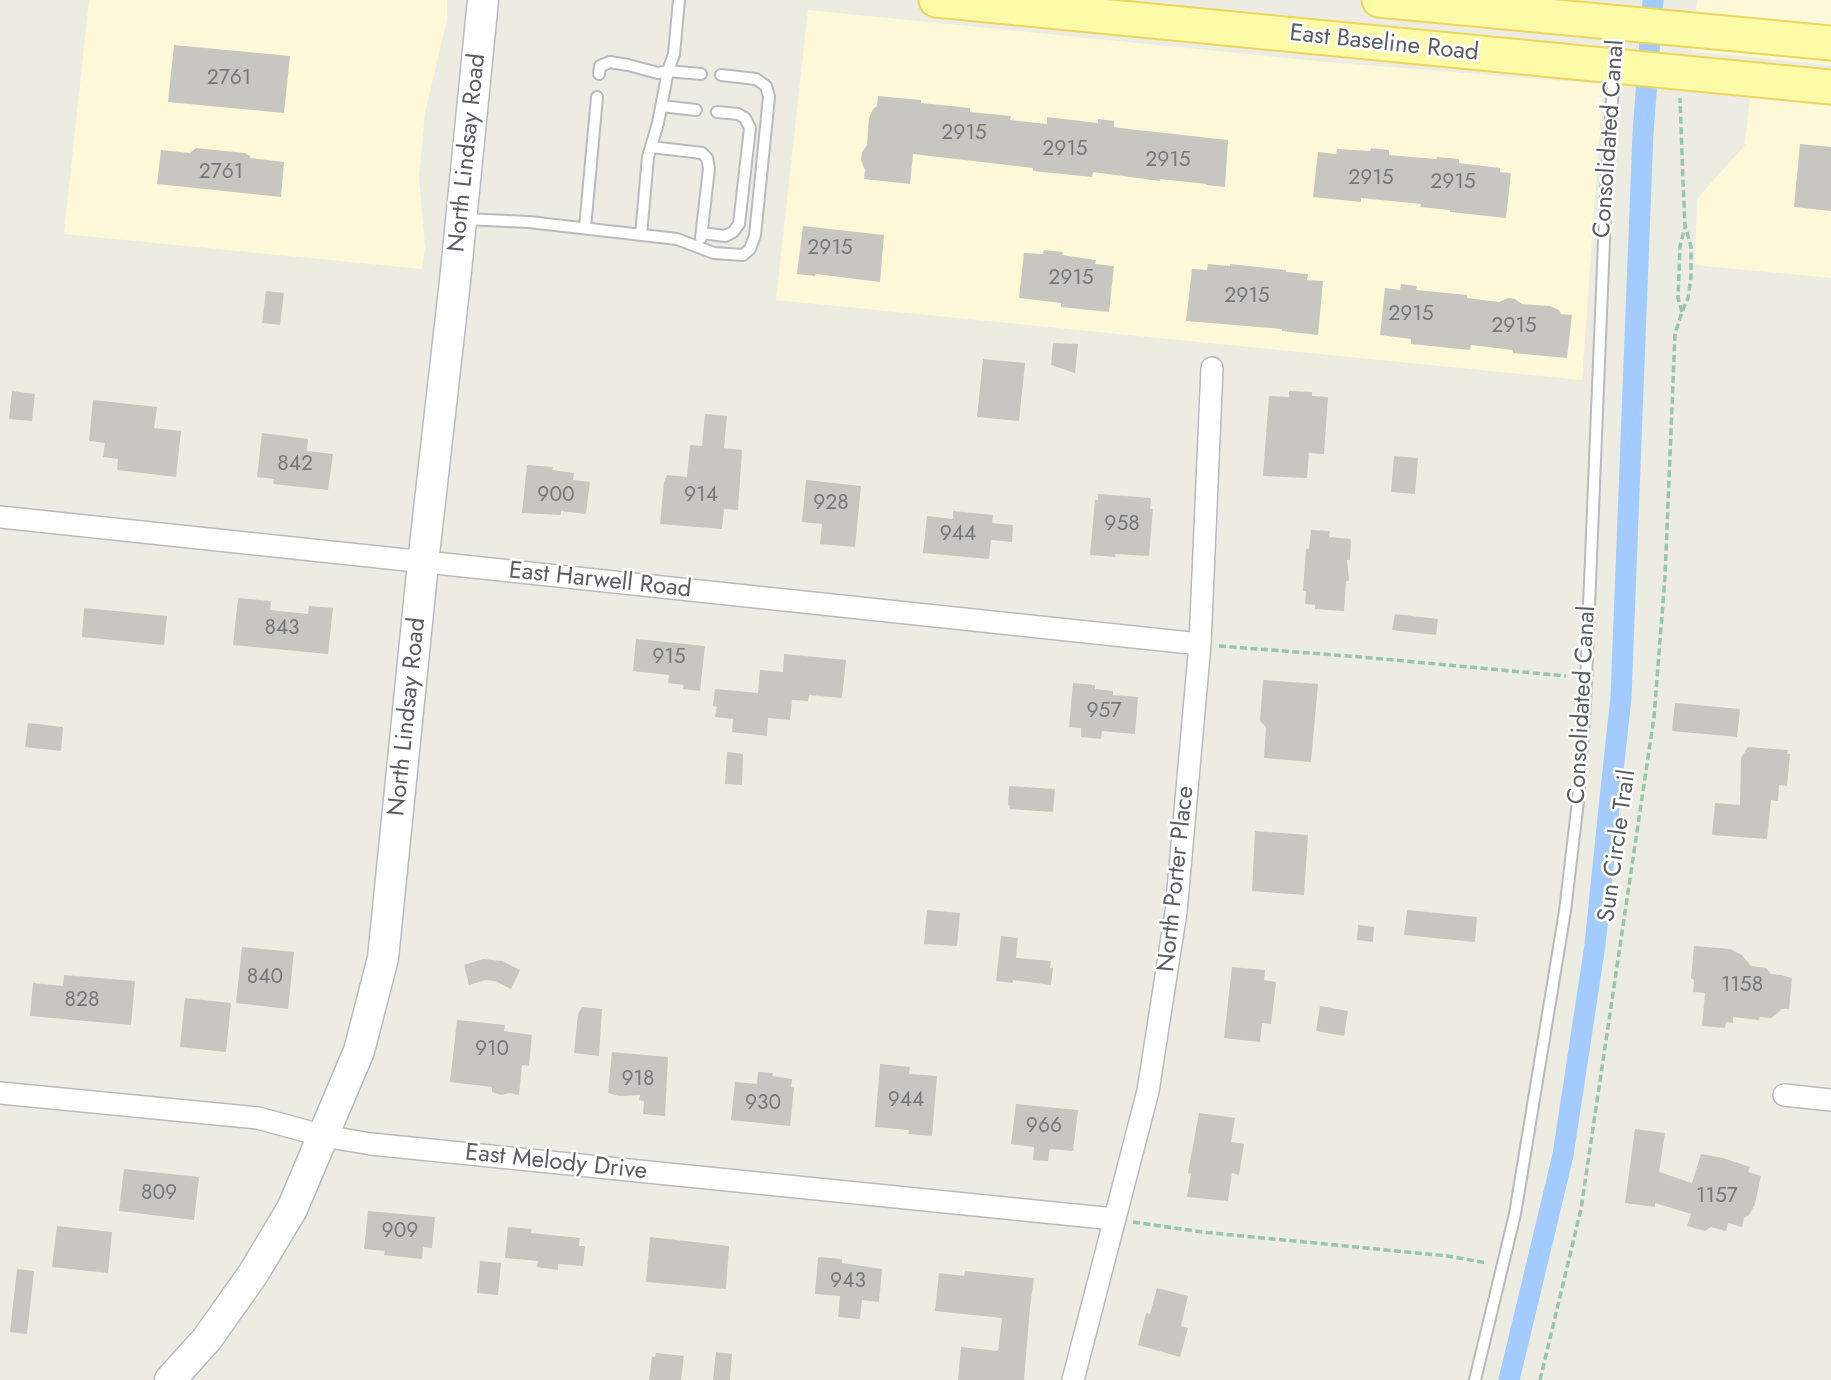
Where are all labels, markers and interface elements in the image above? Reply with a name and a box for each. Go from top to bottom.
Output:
street label: East Baseline Road [1288,20,1480,68]
street label: Consolidated Canal [1589,39,1631,239]
street label: North Lindsay Road [443,52,493,254]
house number: 2761 [207,66,251,92]
house number: 2915 [941,121,987,147]
house number: 2915 [1042,137,1088,163]
house number: 2915 [1145,148,1191,174]
house number: 2761 [199,160,243,186]
house number: 2915 [1348,166,1394,192]
house number: 2915 [1430,170,1476,196]
house number: 2915 [807,236,853,262]
house number: 2915 [1048,266,1094,292]
house number: 2915 [1224,284,1270,310]
house number: 2915 [1388,302,1434,328]
house number: 2915 [1491,314,1537,340]
house number: 842 [277,452,313,478]
house number: 900 [537,483,575,509]
house number: 914 [684,483,718,509]
house number: 928 [813,491,849,517]
house number: 958 [1104,512,1140,538]
house number: 944 [940,522,976,548]
street label: East Harwell Road [507,557,693,605]
street label: Consolidated Canal [1563,605,1603,805]
house number: 843 [264,616,300,642]
street label: North Lindsay Road [383,616,433,818]
house number: 915 [652,645,686,671]
house number: 957 [1087,699,1121,725]
street label: Sun Circle Trail [1593,768,1643,924]
street label: North Porter Place [1153,785,1201,973]
house number: 840 [247,965,283,991]
house number: 1158 [1721,973,1763,999]
house number: 828 [65,988,99,1014]
house number: 910 [475,1037,509,1063]
house number: 918 [621,1067,655,1093]
house number: 944 [888,1088,924,1114]
house number: 930 [745,1091,781,1117]
house number: 966 [1026,1114,1062,1140]
street label: East Melody Drive [464,1139,648,1187]
house number: 809 [141,1181,177,1207]
house number: 1157 [1696,1184,1738,1210]
house number: 909 [382,1219,418,1245]
house number: 943 [830,1269,866,1295]

